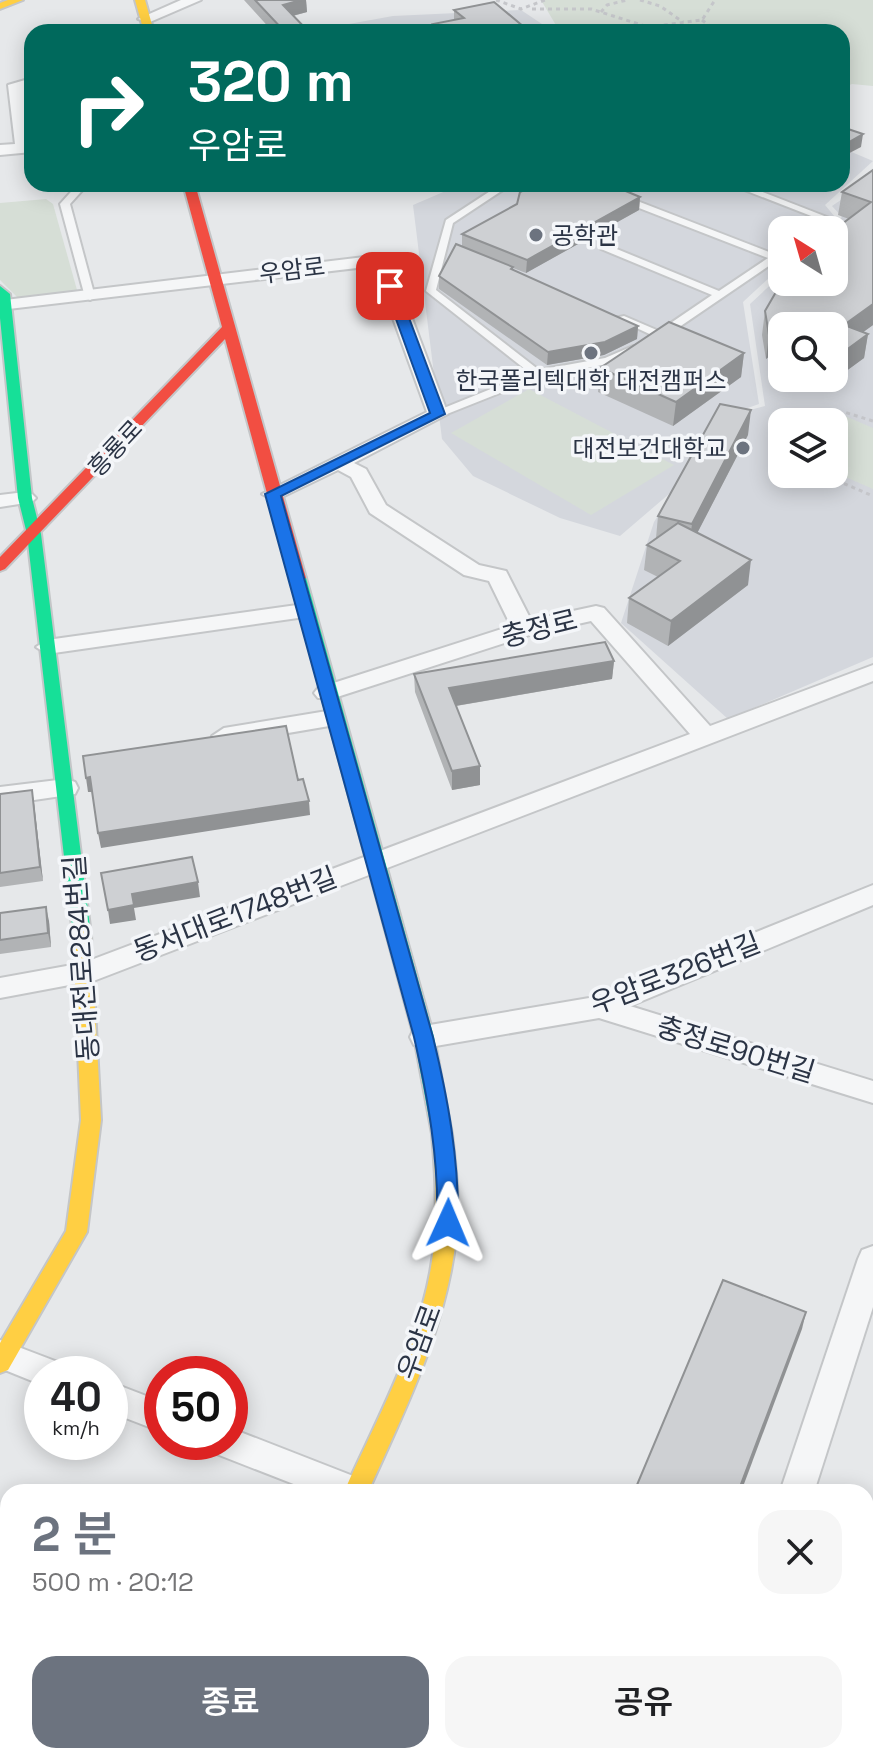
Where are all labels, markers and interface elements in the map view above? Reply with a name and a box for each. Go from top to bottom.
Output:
text: 320 m [188,46,354,117]
icon: right [56,56,160,160]
text: 우암로 [188,123,287,169]
north arrow [768,216,848,296]
map controls [768,216,848,488]
place label: 공학관 [552,220,618,251]
marker: 공학관 [527,226,545,244]
street label: 우암로 [257,251,327,289]
pin [356,252,424,320]
icon: arrive [368,264,412,308]
button: search [768,312,848,392]
marker: 한국폴리텍대학 대전캠퍼스 [582,344,600,362]
place label: 한국폴리텍대학 대전캠퍼스 [455,365,727,396]
button: layers [768,408,848,488]
street label: 흥룡로 [81,413,149,483]
place label: 대전보건대학교 [572,433,727,464]
marker: 대전보건대학교 [734,439,752,457]
street label: 충정로 [497,601,581,655]
street label: 동대전로284번길 [56,854,106,1062]
street label: 동서대로1748번길 [128,859,342,969]
street label: 우암로326번길 [585,924,765,1022]
street label: 충정로90번길 [652,1008,820,1090]
position arrow [406,1181,490,1265]
street label: 우암로 [389,1300,449,1384]
speed limit sign: 50 [144,1356,248,1460]
text: 40 [50,1372,102,1423]
text: km/h [52,1415,100,1441]
text: 2 분 [32,1504,117,1565]
button: close [758,1510,842,1594]
text: 500 m · 20:12 [32,1565,194,1599]
button: 종료 [32,1656,429,1748]
button: 공유 [445,1656,842,1748]

